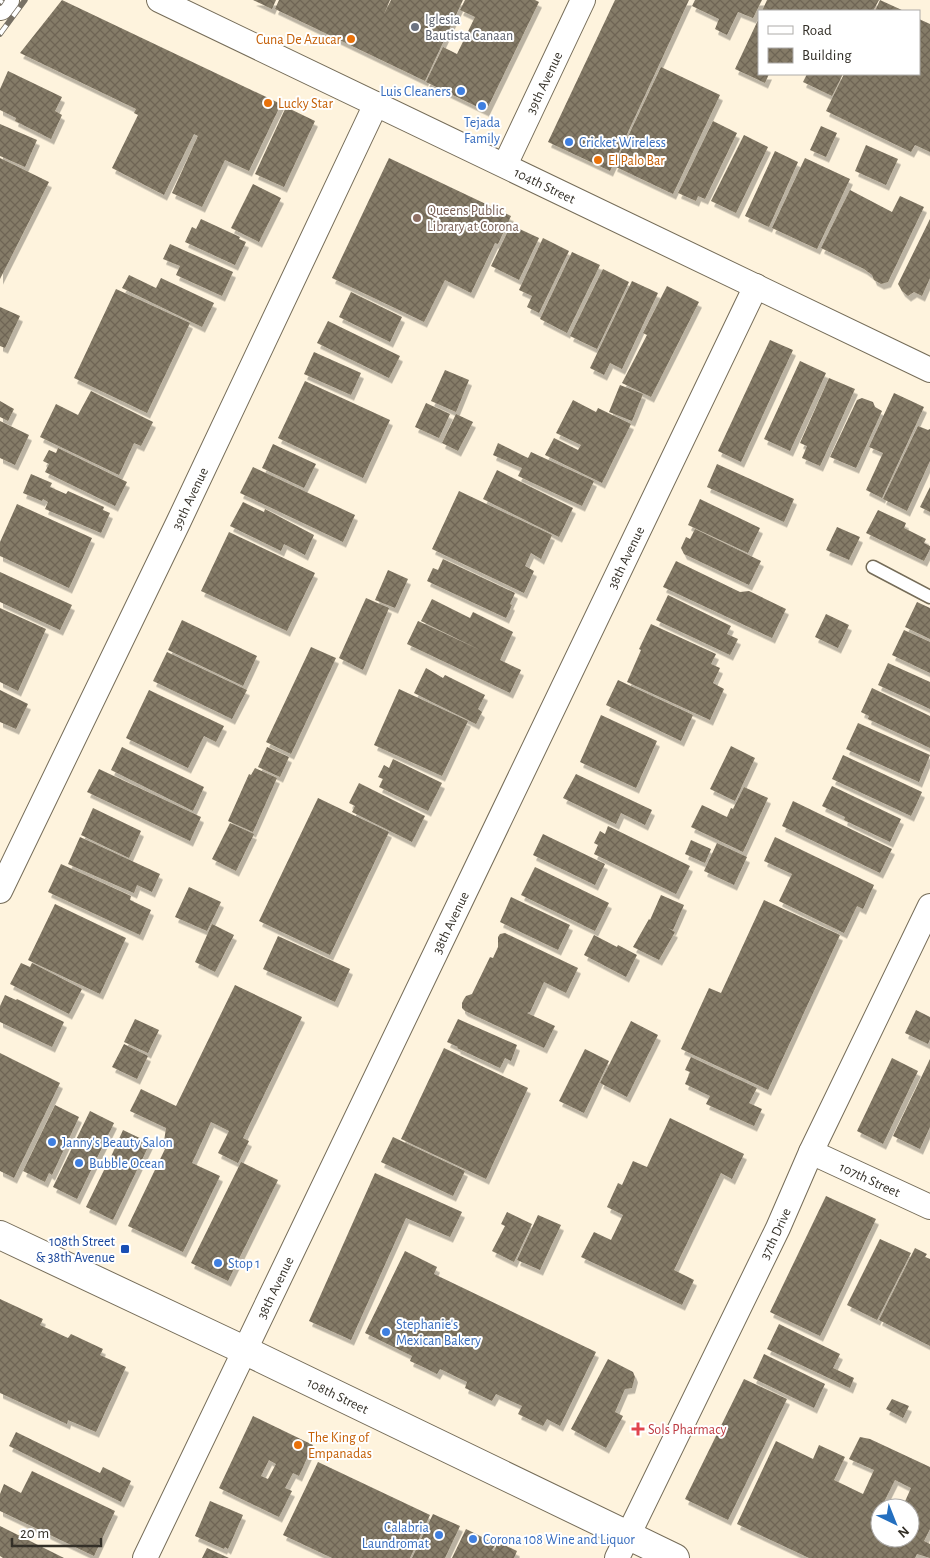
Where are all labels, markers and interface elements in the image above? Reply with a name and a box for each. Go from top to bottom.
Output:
legend [758,10,920,75]
place label: Iglesia Bautista Canaan [425,13,513,43]
marker: Iglesia Bautista Canaan [409,21,421,33]
text: Road [802,23,832,38]
place label: Cuna De Azucar [256,33,341,47]
marker: Cuna De Azucar [345,33,357,45]
text: Building [802,48,852,63]
street label: 39th Avenue [524,50,566,117]
place label: Luis Cleaners [380,85,451,99]
marker: Luis Cleaners [455,85,467,97]
marker: Lucky Star [262,97,274,109]
place label: Lucky Star [278,97,333,111]
marker: Tejada Family [476,100,488,112]
place label: Tejada Family [464,116,501,146]
marker: Cricket Wireless [563,136,575,148]
place label: Cricket Wireless [579,136,666,150]
marker: El Palo Bar [592,154,604,166]
place label: El Palo Bar [608,154,665,168]
street label: 104th Street [512,165,578,207]
place label: Queens Public Library at Corona [427,204,519,234]
marker: Queens Public Library at Corona [411,212,423,224]
street label: 39th Avenue [170,465,211,532]
street label: 38th Avenue [606,524,647,591]
street label: 38th Avenue [430,890,472,956]
marker: Janny's Beauty Salon [46,1136,58,1148]
place label: Janny's Beauty Salon [62,1136,173,1150]
marker: Bubble Ocean [73,1157,85,1169]
place label: Bubble Ocean [89,1157,165,1171]
street label: 107th Street [837,1160,903,1200]
street label: 37th Drive [758,1206,794,1262]
place label: 108th Street & 38th Avenue [36,1235,116,1265]
marker: 108th Street & 38th Avenue [119,1243,131,1255]
street label: 38th Avenue [255,1255,297,1321]
marker: Stop 1 [212,1257,224,1269]
place label: Stop 1 [228,1257,260,1271]
place label: Stephanie's Mexican Bakery [396,1318,481,1348]
marker: Stephanie's Mexican Bakery [380,1326,392,1338]
street label: 108th Street [305,1376,371,1417]
marker: Sols Pharmacy [632,1423,644,1435]
place label: Sols Pharmacy [648,1423,727,1437]
place label: The King of Empanadas [308,1431,372,1461]
marker: The King of Empanadas [292,1439,304,1451]
north arrow [870,1498,920,1548]
scale bar [12,1516,101,1548]
place label: Calabria Laundromat [362,1521,430,1551]
text: N [895,1523,912,1540]
text: 20 m [20,1526,49,1541]
marker: Calabria Laundromat [433,1529,445,1541]
marker: Corona 108 Wine and Liquor [467,1533,479,1545]
place label: Corona 108 Wine and Liquor [483,1533,635,1547]

